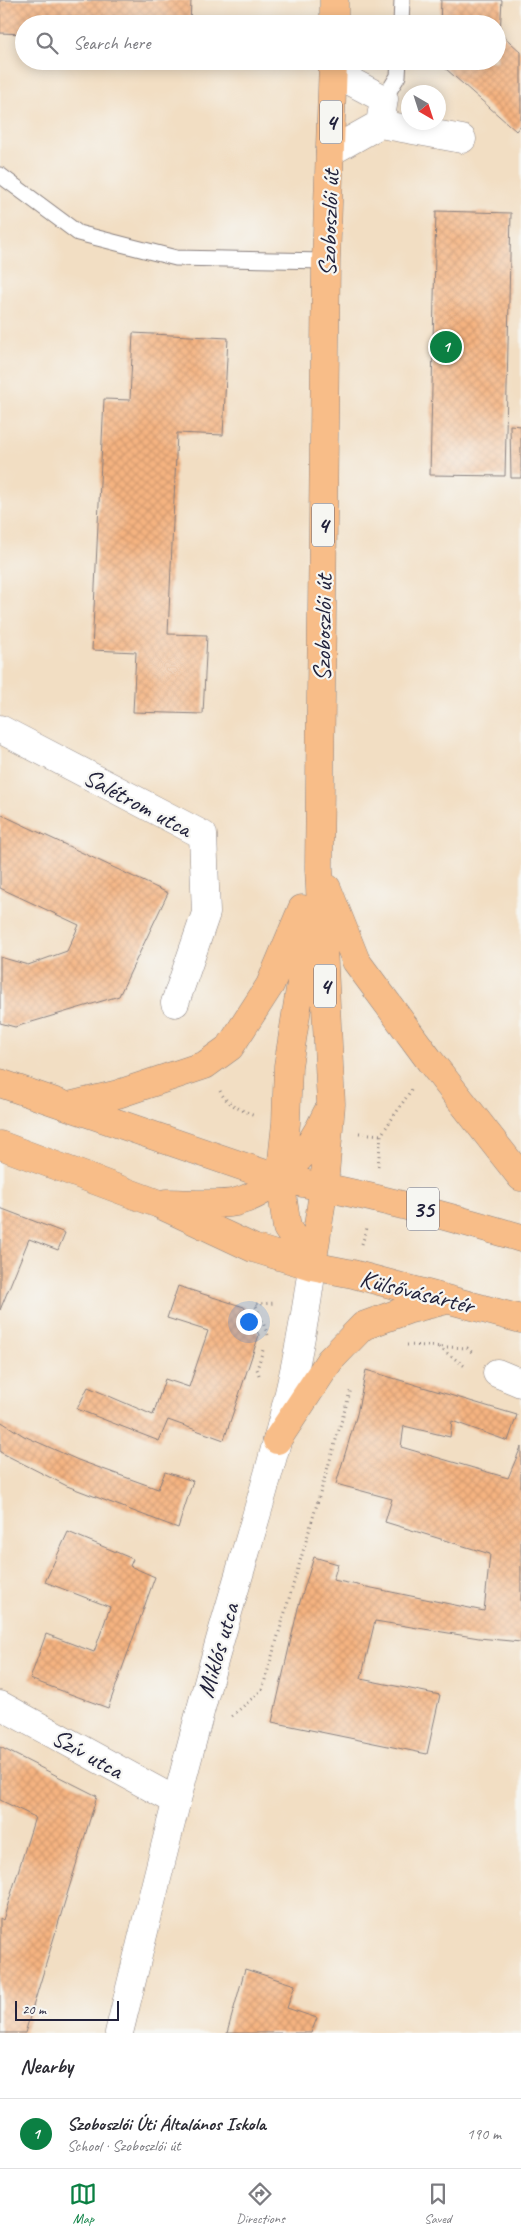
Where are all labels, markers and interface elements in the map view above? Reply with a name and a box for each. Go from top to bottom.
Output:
search box [15,15,506,70]
icon: search [33,29,61,57]
text: Search here [73,31,150,55]
north arrow [401,85,446,130]
road number: 4 [320,100,342,144]
street label: Szoboszlói út [311,166,347,277]
pin: 1 [430,328,462,366]
road number: 4 [312,504,334,546]
street label: Szoboszlói út [306,572,340,682]
street label: Salétrom utca [78,761,200,846]
road number: 4 [314,964,336,1008]
road number: 35 [407,1188,439,1230]
street label: Külsővásártér [356,1262,480,1322]
your location [236,1309,262,1335]
street label: Miklós utca [189,1598,247,1701]
street label: Szív utca [46,1721,130,1787]
scale bar [15,1998,119,2021]
text: 20 m [22,2001,46,2018]
text: Nearby [20,2053,73,2079]
text: Szoboszlói Úti Általános Iskola [67,2112,266,2136]
text: 1 [32,2124,40,2144]
text: 190 m [467,2124,501,2144]
text: School · Szoboszlói út [67,2136,180,2156]
tab: Map [69,2180,97,2227]
tab: Directions [236,2180,285,2227]
tab: Saved [424,2180,452,2227]

